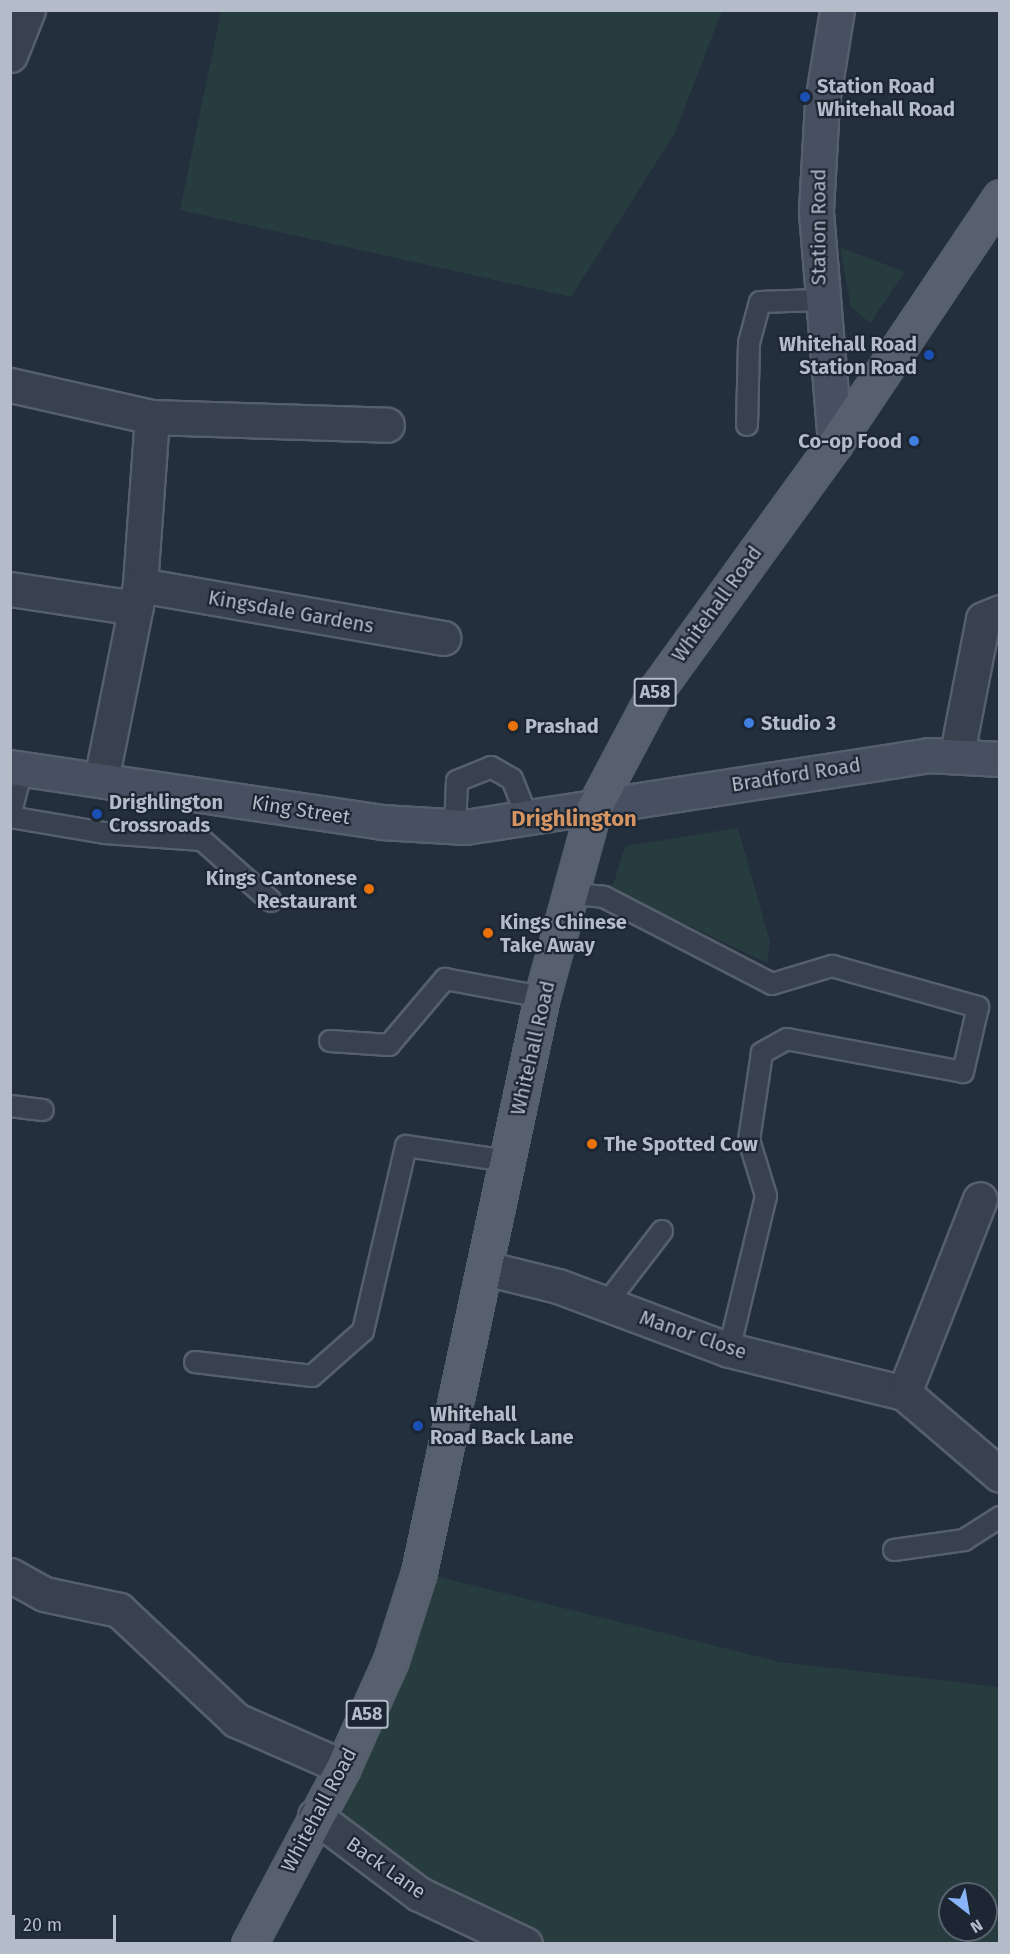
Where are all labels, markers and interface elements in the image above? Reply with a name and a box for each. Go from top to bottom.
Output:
place label: Station Road Whitehall Road [817,74,955,121]
marker: Station Road Whitehall Road [798,90,812,104]
street label: Station Road [807,169,831,285]
place label: Whitehall Road Station Road [779,332,917,379]
marker: Whitehall Road Station Road [922,348,936,362]
place label: Co-op Food [798,429,902,453]
marker: Co-op Food [907,434,921,448]
street label: Whitehall Road [667,541,767,667]
street label: Kingsdale Gardens [206,586,376,638]
road number: A58 [632,677,678,707]
place label: Studio 3 [761,711,836,735]
place label: Prashad [525,714,599,738]
marker: Studio 3 [742,716,756,730]
marker: Prashad [506,719,520,733]
street label: Bradford Road [730,753,862,797]
place label: Drighlington Crossroads [109,790,223,837]
street label: King Street [250,790,352,830]
district label: Drighlington [511,806,637,832]
marker: Drighlington Crossroads [90,807,104,821]
place label: Kings Cantonese Restaurant [206,866,357,913]
marker: Kings Cantonese Restaurant [362,882,376,896]
place label: Kings Chinese Take Away [500,910,627,957]
marker: Kings Chinese Take Away [481,926,495,940]
street label: Whitehall Road [506,978,560,1118]
place label: The Spotted Cow [604,1132,758,1156]
marker: The Spotted Cow [585,1137,599,1151]
street label: Manor Close [636,1305,750,1365]
place label: Whitehall Road Back Lane [430,1402,573,1449]
marker: Whitehall Road Back Lane [411,1419,425,1433]
road number: A58 [344,1699,389,1729]
street label: Whitehall Road [276,1744,362,1876]
street label: Back Lane [342,1832,430,1904]
north arrow [938,1882,998,1942]
scale bar [15,1903,118,1941]
text: 20 m [23,1914,62,1936]
text: N [967,1915,986,1937]

